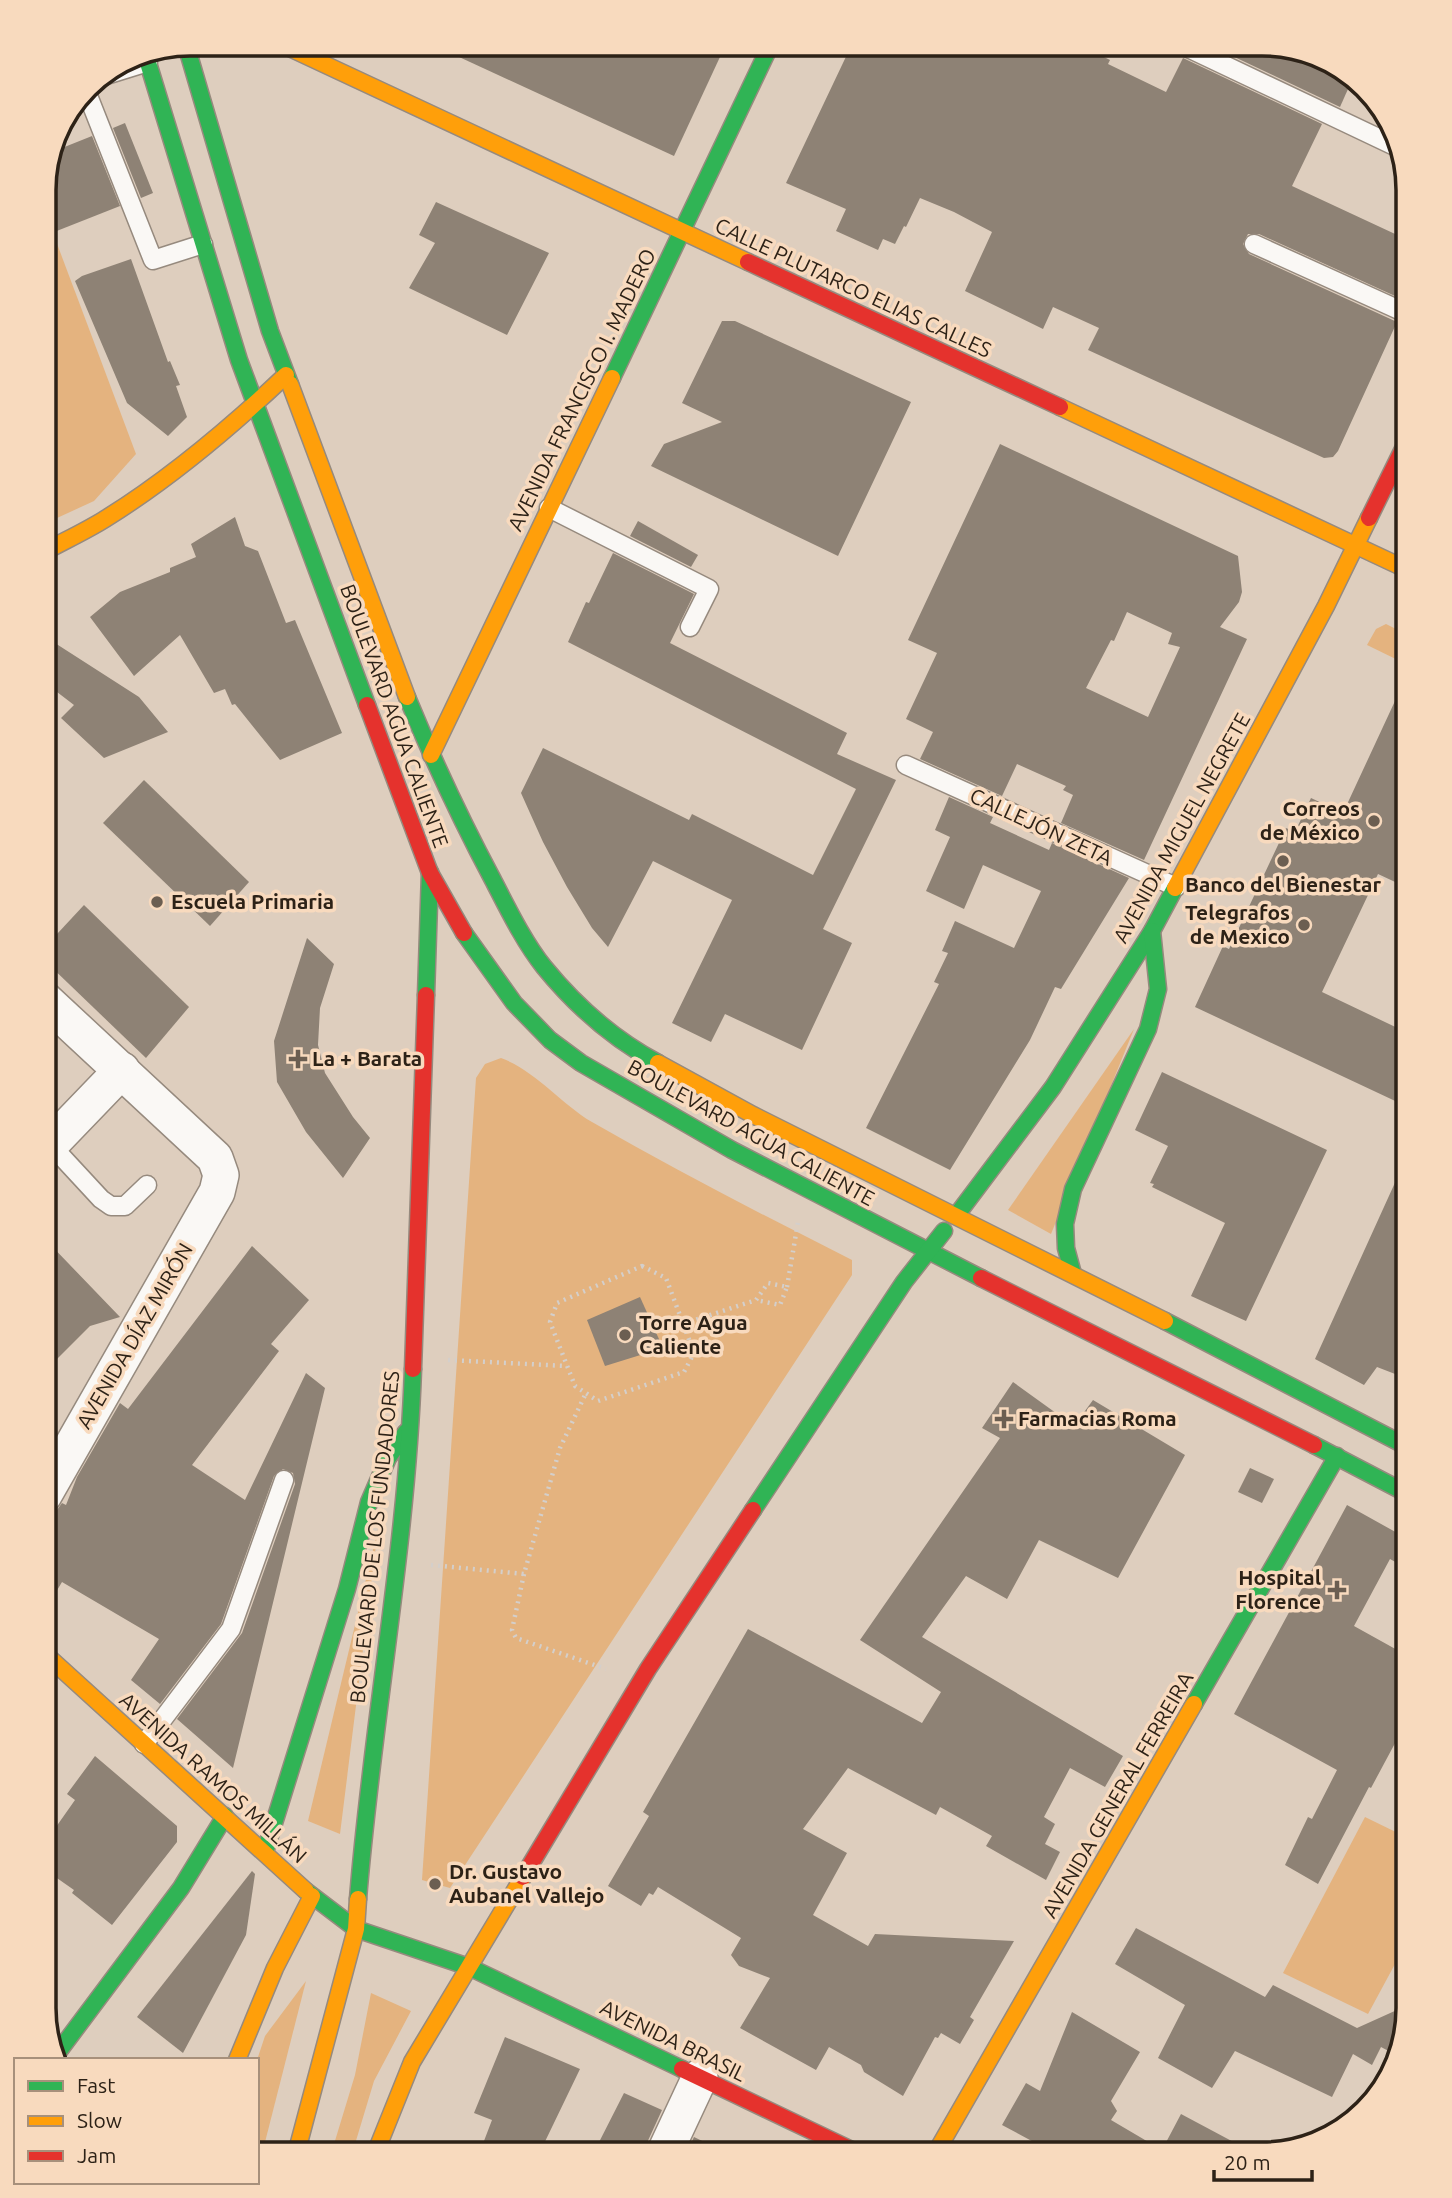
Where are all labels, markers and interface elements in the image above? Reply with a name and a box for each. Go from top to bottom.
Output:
street label: CALLE PLUTARCO ELIAS CALLES [711,212,995,362]
street label: AVENIDA FRANCISCO I. MADERO [502,245,660,534]
street label: BOULEVARD AGUA CALIENTE [336,581,454,851]
street label: AVENIDA MIGUEL NEGRETE [1108,708,1254,947]
street label: CALLEJÓN ZETA [966,783,1117,870]
place label: Correos de México [1260,796,1360,844]
marker: Correos de México [1366,813,1382,829]
marker: Banco del Bienestar [1275,853,1291,869]
place label: Banco del Bienestar [1185,872,1381,896]
place label: Escuela Primaria [171,889,334,913]
marker: Escuela Primaria [149,894,165,910]
place label: Telegrafos de Mexico [1185,900,1290,948]
marker: Telegrafos de Mexico [1296,917,1312,933]
place label: La + Barata [312,1046,422,1070]
marker: La + Barata [290,1051,306,1067]
street label: BOULEVARD AGUA CALIENTE [624,1054,879,1210]
street label: AVENIDA DÍAZ MIRÓN [71,1239,197,1432]
place label: Torre Agua Caliente [639,1310,748,1358]
marker: Torre Agua Caliente [617,1327,633,1343]
street label: BOULEVARD DE LOS FUNDADORES [345,1369,403,1704]
place label: Farmacias Roma [1018,1406,1177,1430]
marker: Farmacias Roma [996,1411,1012,1427]
place label: Hospital Florence [1235,1565,1321,1613]
marker: Hospital Florence [1327,1580,1347,1600]
street label: AVENIDA GENERAL FERREIRA [1037,1667,1198,1922]
street label: AVENIDA RAMOS MILLÁN [115,1687,312,1867]
place label: Dr. Gustavo Aubanel Vallejo [449,1859,604,1907]
marker: Dr. Gustavo Aubanel Vallejo [427,1876,443,1892]
street label: AVENIDA BRASIL [597,1994,751,2086]
legend [14,2058,259,2184]
text: Fast [77,2073,115,2097]
text: Slow [77,2108,122,2132]
scale bar [1214,2138,1312,2182]
text: Jam [77,2143,116,2167]
text: 20 m [1224,2150,1271,2174]

